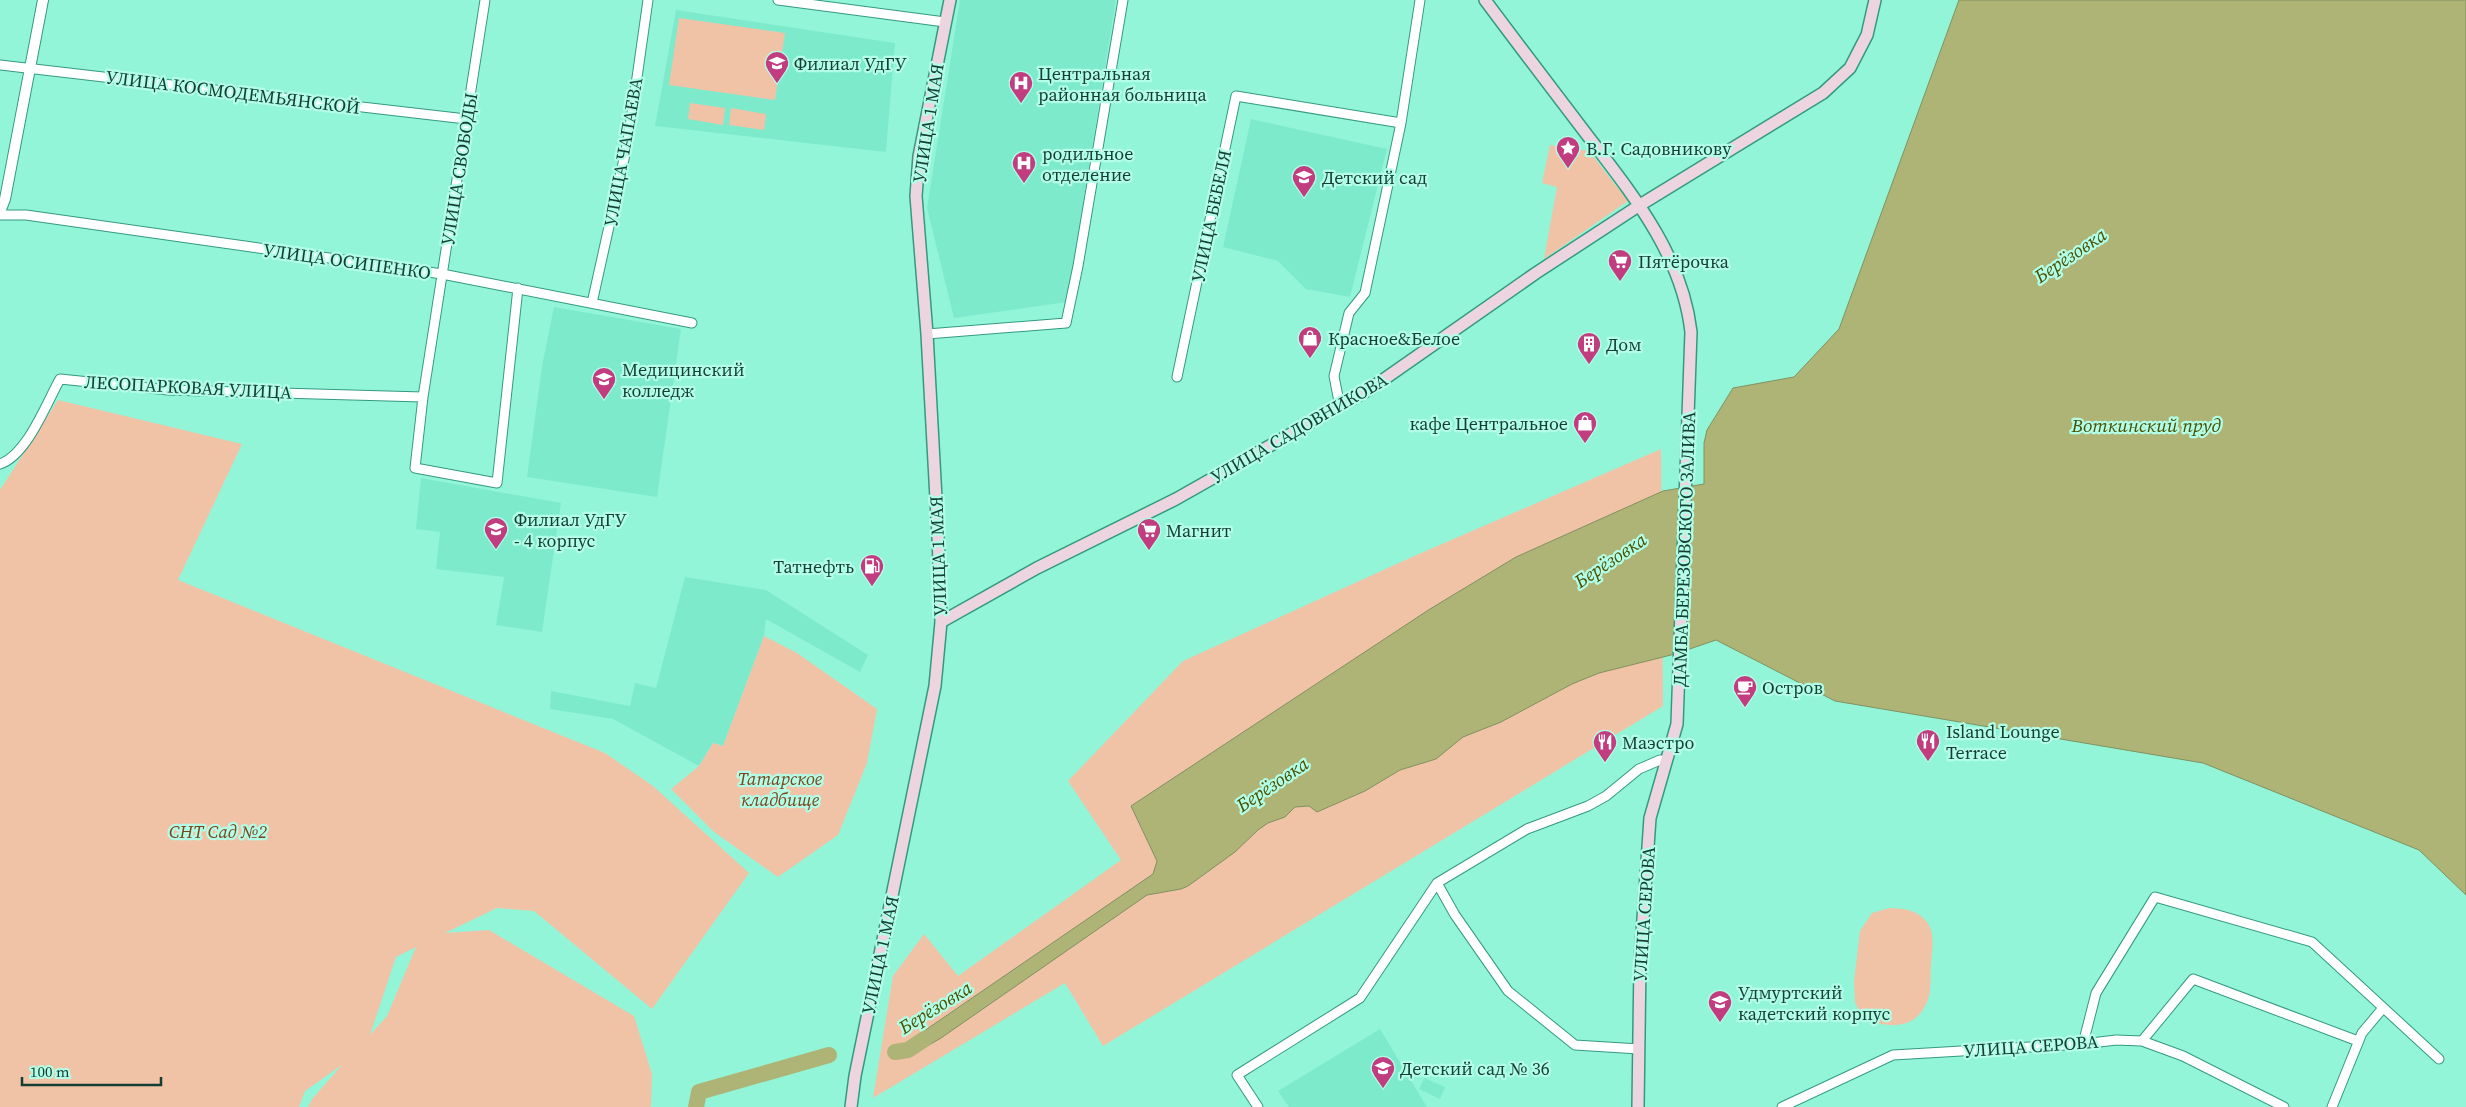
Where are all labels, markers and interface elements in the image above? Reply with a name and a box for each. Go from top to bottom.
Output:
school or university icon: Филиал УдГУ [764,50,790,84]
place label: Филиал УдГУ [794,51,907,76]
place label: Центральная районная больница [1038,61,1208,107]
street label: УЛИЦА 1 МАЯ [906,62,950,184]
street label: УЛИЦА КОСМОДЕМЬЯНСКОЙ [104,64,362,120]
hospital icon: Центральная районная больница [1008,70,1034,104]
street label: УЛИЦА ЧАПАЕВА [598,75,648,229]
street label: УЛИЦА СВОБОДЫ [435,91,483,247]
place icon: В.Г. Садовникову [1555,135,1581,169]
place label: В.Г. Садовникову [1586,136,1732,161]
place label: родильное отделение [1042,141,1133,187]
street label: УЛИЦА БЕБЕЛЯ [1185,148,1237,284]
hospital icon: родильное отделение [1011,150,1037,184]
school or university icon: Детский сад [1291,164,1317,198]
place label: Детский сад [1322,165,1427,190]
water label: Берёзовка [2028,221,2111,289]
street label: УЛИЦА ОСИПЕНКО [262,237,432,285]
supermarket icon: Пятёрочка [1607,248,1633,282]
place label: Пятёрочка [1638,249,1730,274]
shop icon: Красное&Белое [1297,325,1323,359]
place label: Красное&Белое [1328,326,1460,351]
building icon: Дом [1576,331,1602,365]
place label: Дом [1606,332,1642,357]
place label: Медицинский колледж [622,357,745,403]
school or university icon: Медицинский колледж [591,366,617,400]
street label: УЛИЦА САДОВНИКОВА [1206,367,1392,489]
street label: ЛЕСОПАРКОВАЯ УЛИЦА [83,369,293,405]
shop icon: кафе Центральное [1572,410,1598,444]
place label: кафе Центральное [1410,411,1568,436]
street label: ДАМБА БЕРЕЗОВСКОГО ЗАЛИВА [1667,411,1701,687]
water label: Воткинский пруд [2070,412,2221,438]
street label: УЛИЦА 1 МАЯ [923,495,953,617]
place label: Филиал УдГУ - 4 корпус [514,507,627,553]
school or university icon: Филиал УдГУ - 4 корпус [483,516,509,550]
supermarket icon: Магнит [1136,517,1162,551]
place label: Магнит [1166,518,1232,543]
water label: Берёзовка [1568,526,1651,594]
fuel station icon: Татнефть [859,553,885,587]
place label: Татнефть [773,554,854,579]
cafe icon: Остров [1732,674,1758,708]
place label: Остров [1762,675,1823,700]
place label: Island Lounge Terrace [1946,719,2060,765]
restaurant icon: Island Lounge Terrace [1915,728,1941,762]
restaurant icon: Маэстро [1592,729,1618,763]
place label: Маэстро [1622,730,1694,755]
water label: Берёзовка [1230,750,1313,818]
park label: Татарское кладбище [738,766,823,812]
park label: СНТ Сад №2 [169,819,267,844]
street label: УЛИЦА СЕРОВА [1627,846,1661,982]
street label: УЛИЦА 1 МАЯ [855,894,905,1016]
water label: Берёзовка [892,974,977,1040]
place label: Удмуртский кадетский корпус [1738,980,1890,1026]
school or university icon: Удмуртский кадетский корпус [1707,989,1733,1023]
street label: УЛИЦА СЕРОВА [1963,1029,2099,1063]
scale bar [22,1054,161,1086]
school or university icon: Детский сад № 36 [1370,1055,1396,1089]
place label: Детский сад № 36 [1400,1056,1550,1081]
text: 100 m [30,1061,70,1082]

